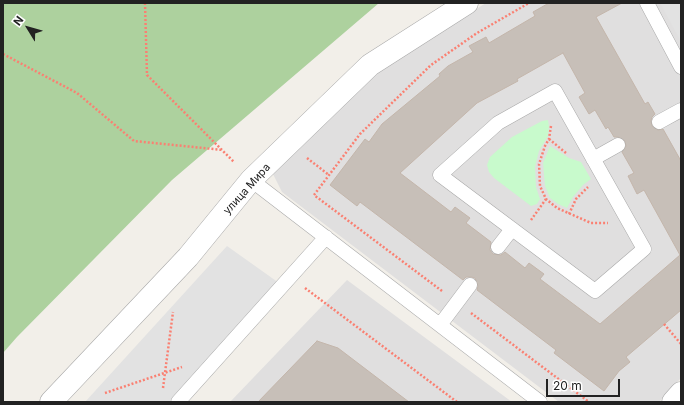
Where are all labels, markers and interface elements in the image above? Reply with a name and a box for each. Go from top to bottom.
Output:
north arrow [8,8,48,48]
text: N [10,13,27,28]
street label: улица Мира [221,161,273,217]
scale bar [548,371,622,397]
text: 20 m [553,378,582,393]

